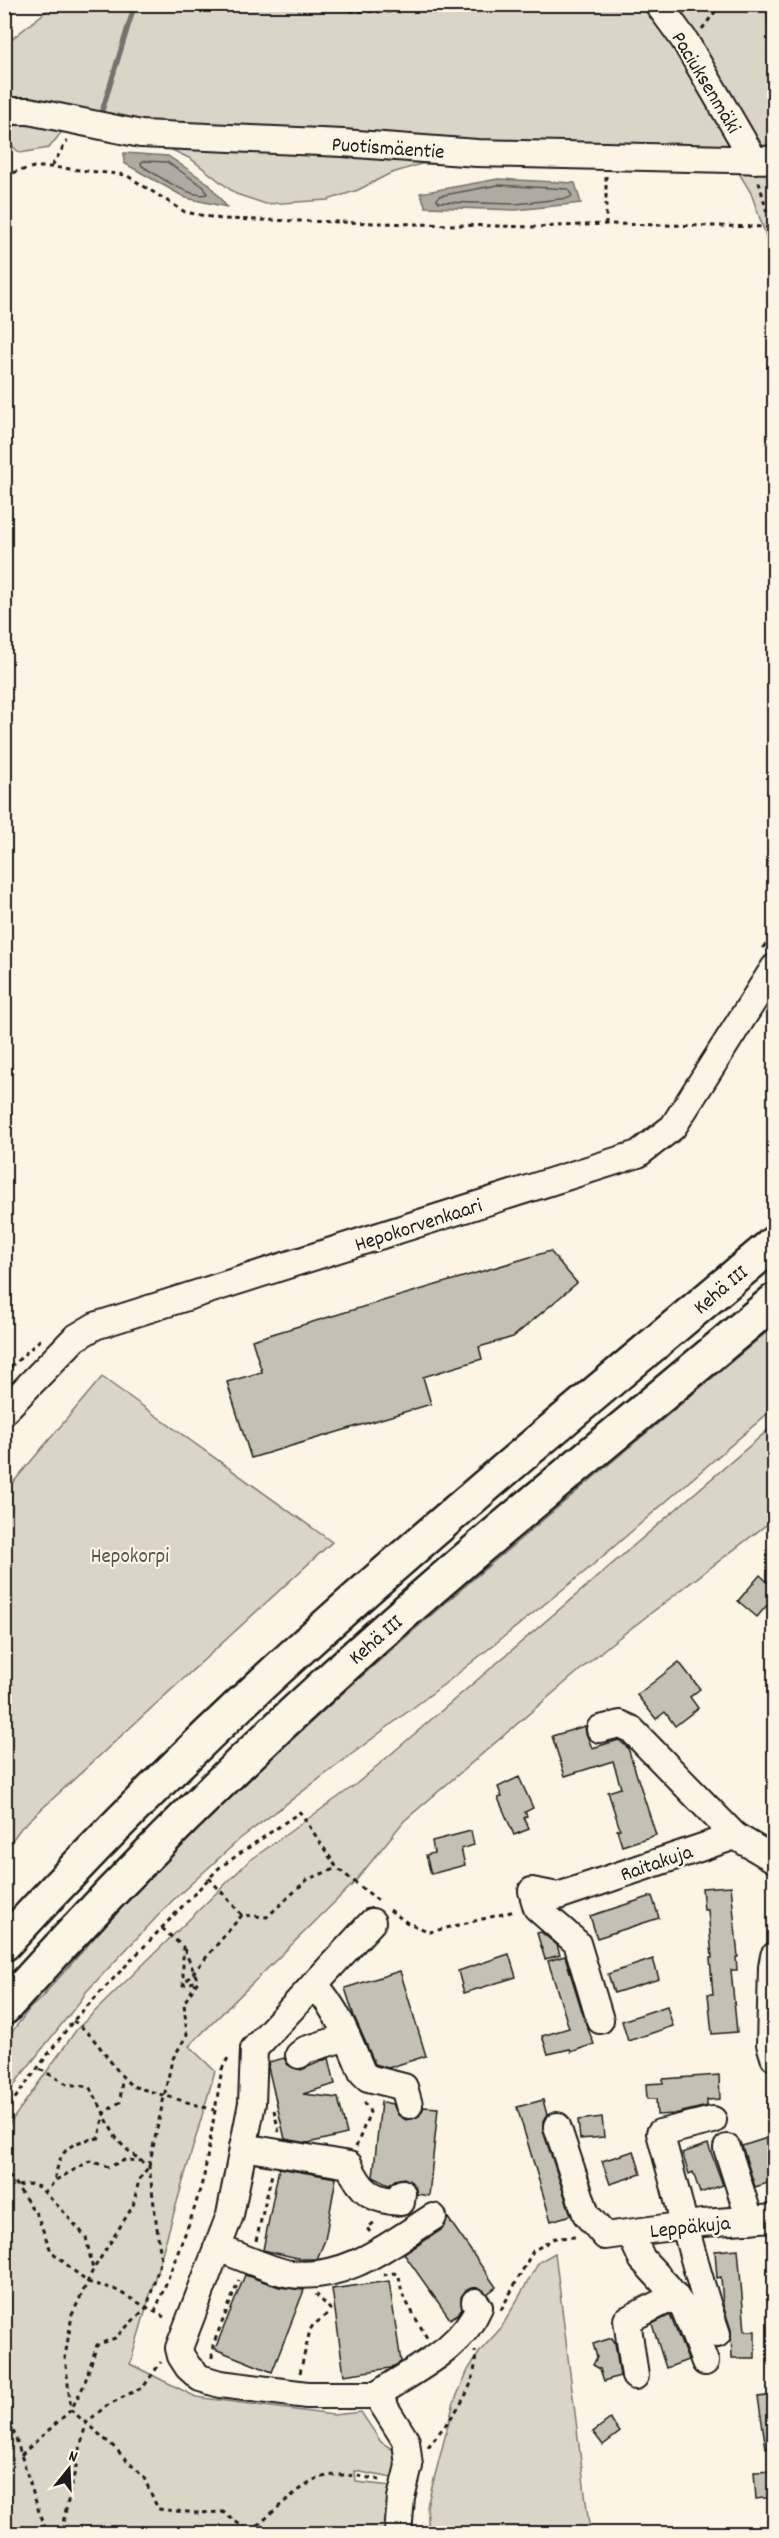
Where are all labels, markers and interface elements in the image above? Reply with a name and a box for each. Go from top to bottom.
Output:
street label: Paciuksenmäki [662,27,747,140]
street label: Puotismäentie [330,131,445,169]
street label: Hepokorvenkaari [351,1192,487,1262]
street label: Kehä III [688,1259,756,1323]
park label: Hepokorpi [91,1543,169,1573]
street label: Kehä III [343,1609,411,1673]
street label: Raitakuja [617,1838,698,1891]
street label: Leppäkuja [649,2210,733,2248]
north arrow [39,2439,99,2499]
text: N [66,2445,80,2469]

